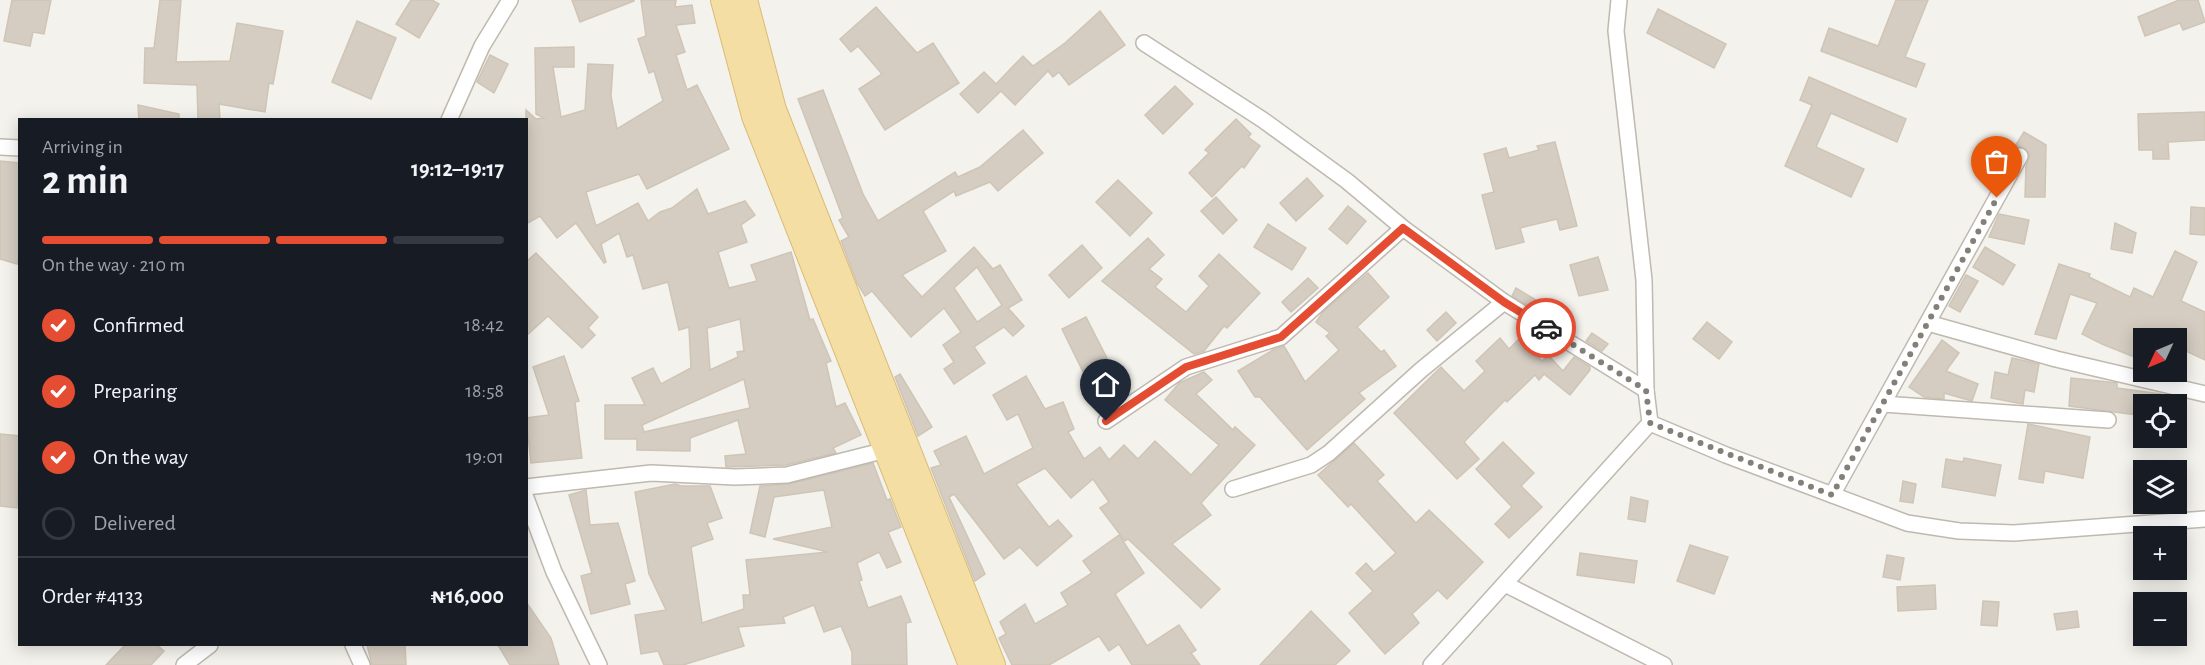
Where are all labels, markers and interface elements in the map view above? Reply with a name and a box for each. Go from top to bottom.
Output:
pin [1971,136,2022,198]
text: Arriving in [42,137,123,157]
icon: bag [1980,145,2013,178]
text: 19:12–19:17 [411,158,504,180]
text: 2 min [42,162,129,201]
text: On the way · 210 m [42,255,185,275]
courier [1516,298,1576,358]
icon: check [42,309,75,342]
icon: car [1530,312,1563,345]
text: Confirmed [93,314,184,336]
text: 18:42 [464,315,504,335]
north arrow [2133,328,2187,382]
map controls [2133,328,2187,646]
pin [1080,359,1131,421]
icon: home [1089,368,1122,401]
icon: check [42,375,75,408]
text: Preparing [93,380,177,402]
text: 18:58 [465,381,504,401]
button: locate [2133,394,2187,448]
icon: check [42,441,75,474]
text: On the way [93,446,188,468]
text: 19:01 [466,447,504,467]
button: layers [2133,460,2187,514]
text: Delivered [93,512,176,534]
button: + [2133,526,2187,580]
text: Order #4133 [42,585,143,607]
text: ₦16,000 [431,585,504,607]
button: − [2133,592,2187,646]

